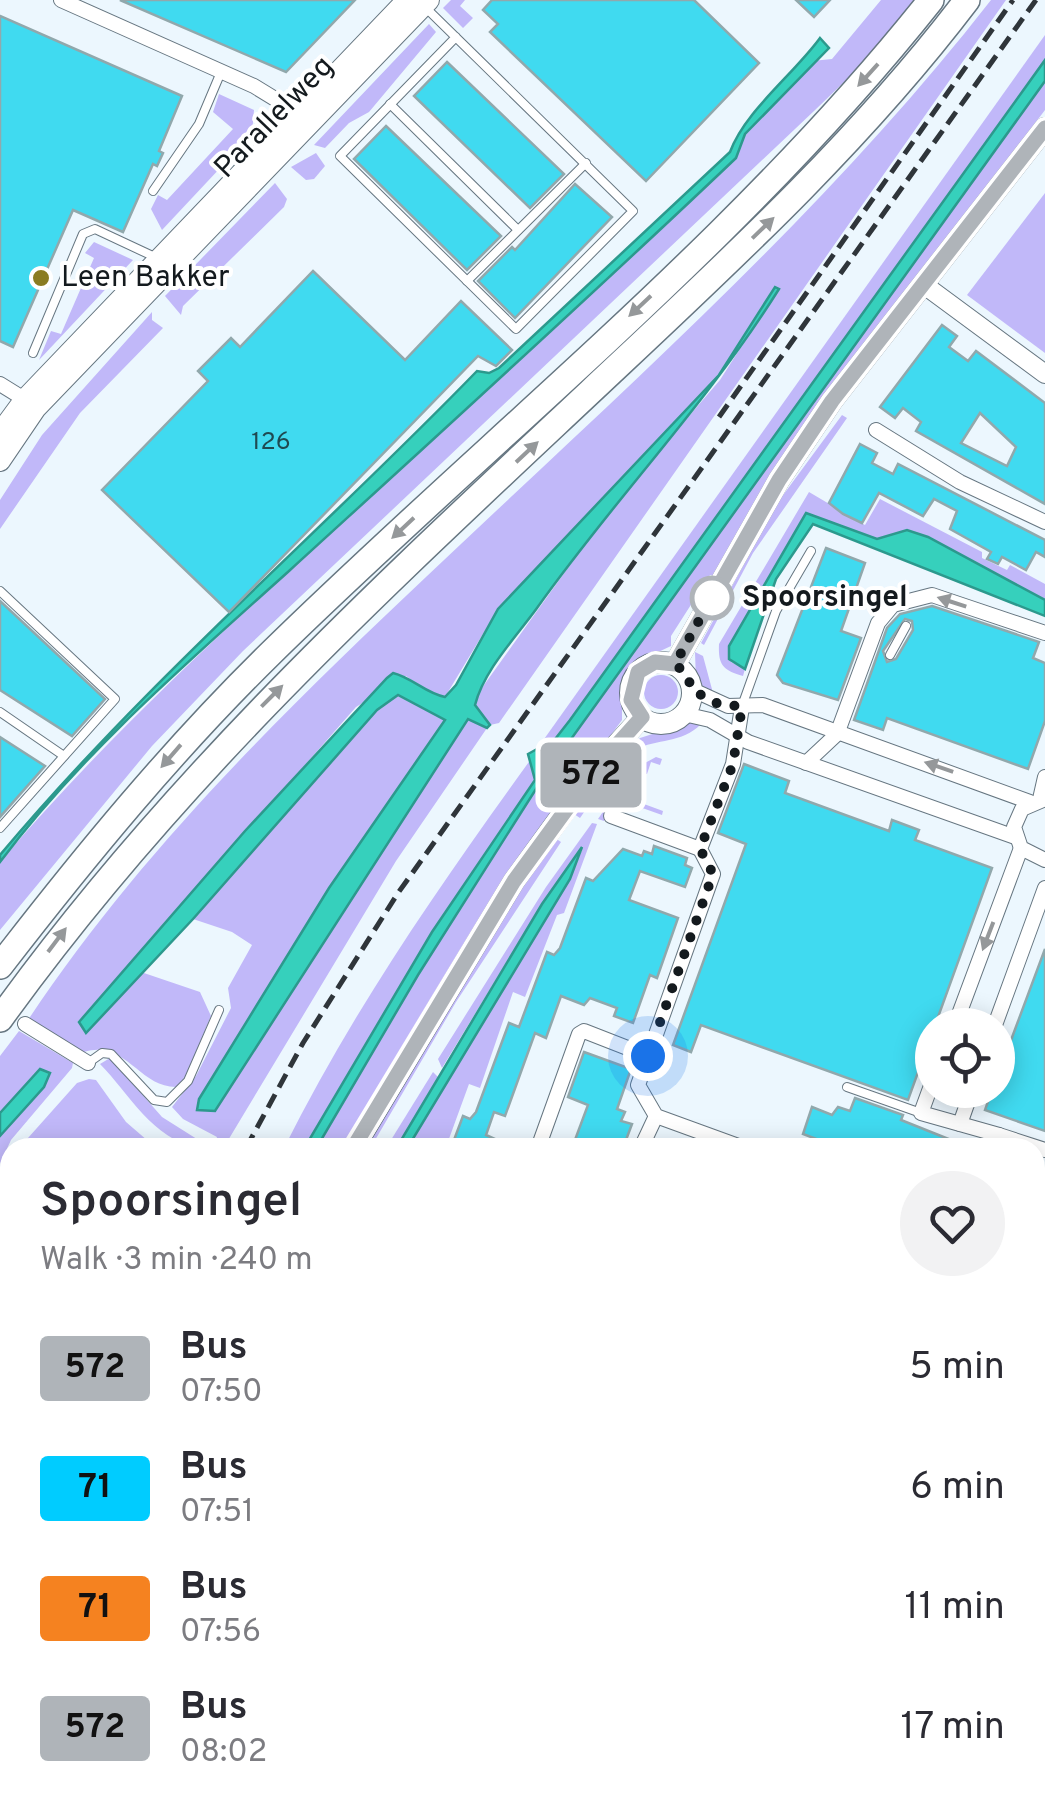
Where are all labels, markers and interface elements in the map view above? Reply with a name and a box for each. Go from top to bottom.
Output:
street label: Parallelweg [208,49,342,187]
one-way arrow [858,62,880,87]
one-way arrow [750,217,774,240]
place label: Leen Bakker [61,260,230,297]
marker: Leen Bakker [30,267,52,289]
one-way arrow [628,294,652,317]
house number: 126 [251,427,291,459]
one-way arrow [514,441,538,464]
one-way arrow [391,516,415,539]
marker: Spoorsingel [691,577,733,619]
place label: Spoorsingel [742,580,908,617]
one-way arrow [937,594,967,609]
one-way arrow [260,685,283,709]
line badge: 572 [534,742,648,808]
one-way arrow [161,743,183,768]
text: 572 [560,753,622,797]
one-way arrow [924,759,954,774]
one-way arrow [980,922,995,952]
one-way arrow [47,927,67,953]
map controls [915,1008,1015,1108]
button: locate [915,1008,1015,1108]
your location [623,1031,673,1081]
button: heart [900,1171,1005,1276]
text: Spoorsingel [40,1173,302,1233]
text: Walk · 3 min · 240 m [40,1241,313,1281]
text: Bus [180,1324,247,1373]
text: 5 min [909,1344,1005,1393]
text: 572 [64,1346,126,1390]
text: 07:50 [180,1373,263,1413]
text: Bus [180,1444,247,1493]
text: 6 min [910,1464,1005,1513]
text: 71 [78,1466,112,1510]
text: 07:51 [180,1493,254,1533]
text: Bus [180,1564,247,1613]
text: 11 min [904,1584,1005,1633]
text: 71 [78,1586,112,1630]
text: 07:56 [180,1613,261,1653]
text: Bus [180,1684,247,1733]
text: 17 min [900,1704,1005,1753]
text: 572 [64,1706,126,1750]
text: 08:02 [180,1733,267,1773]

